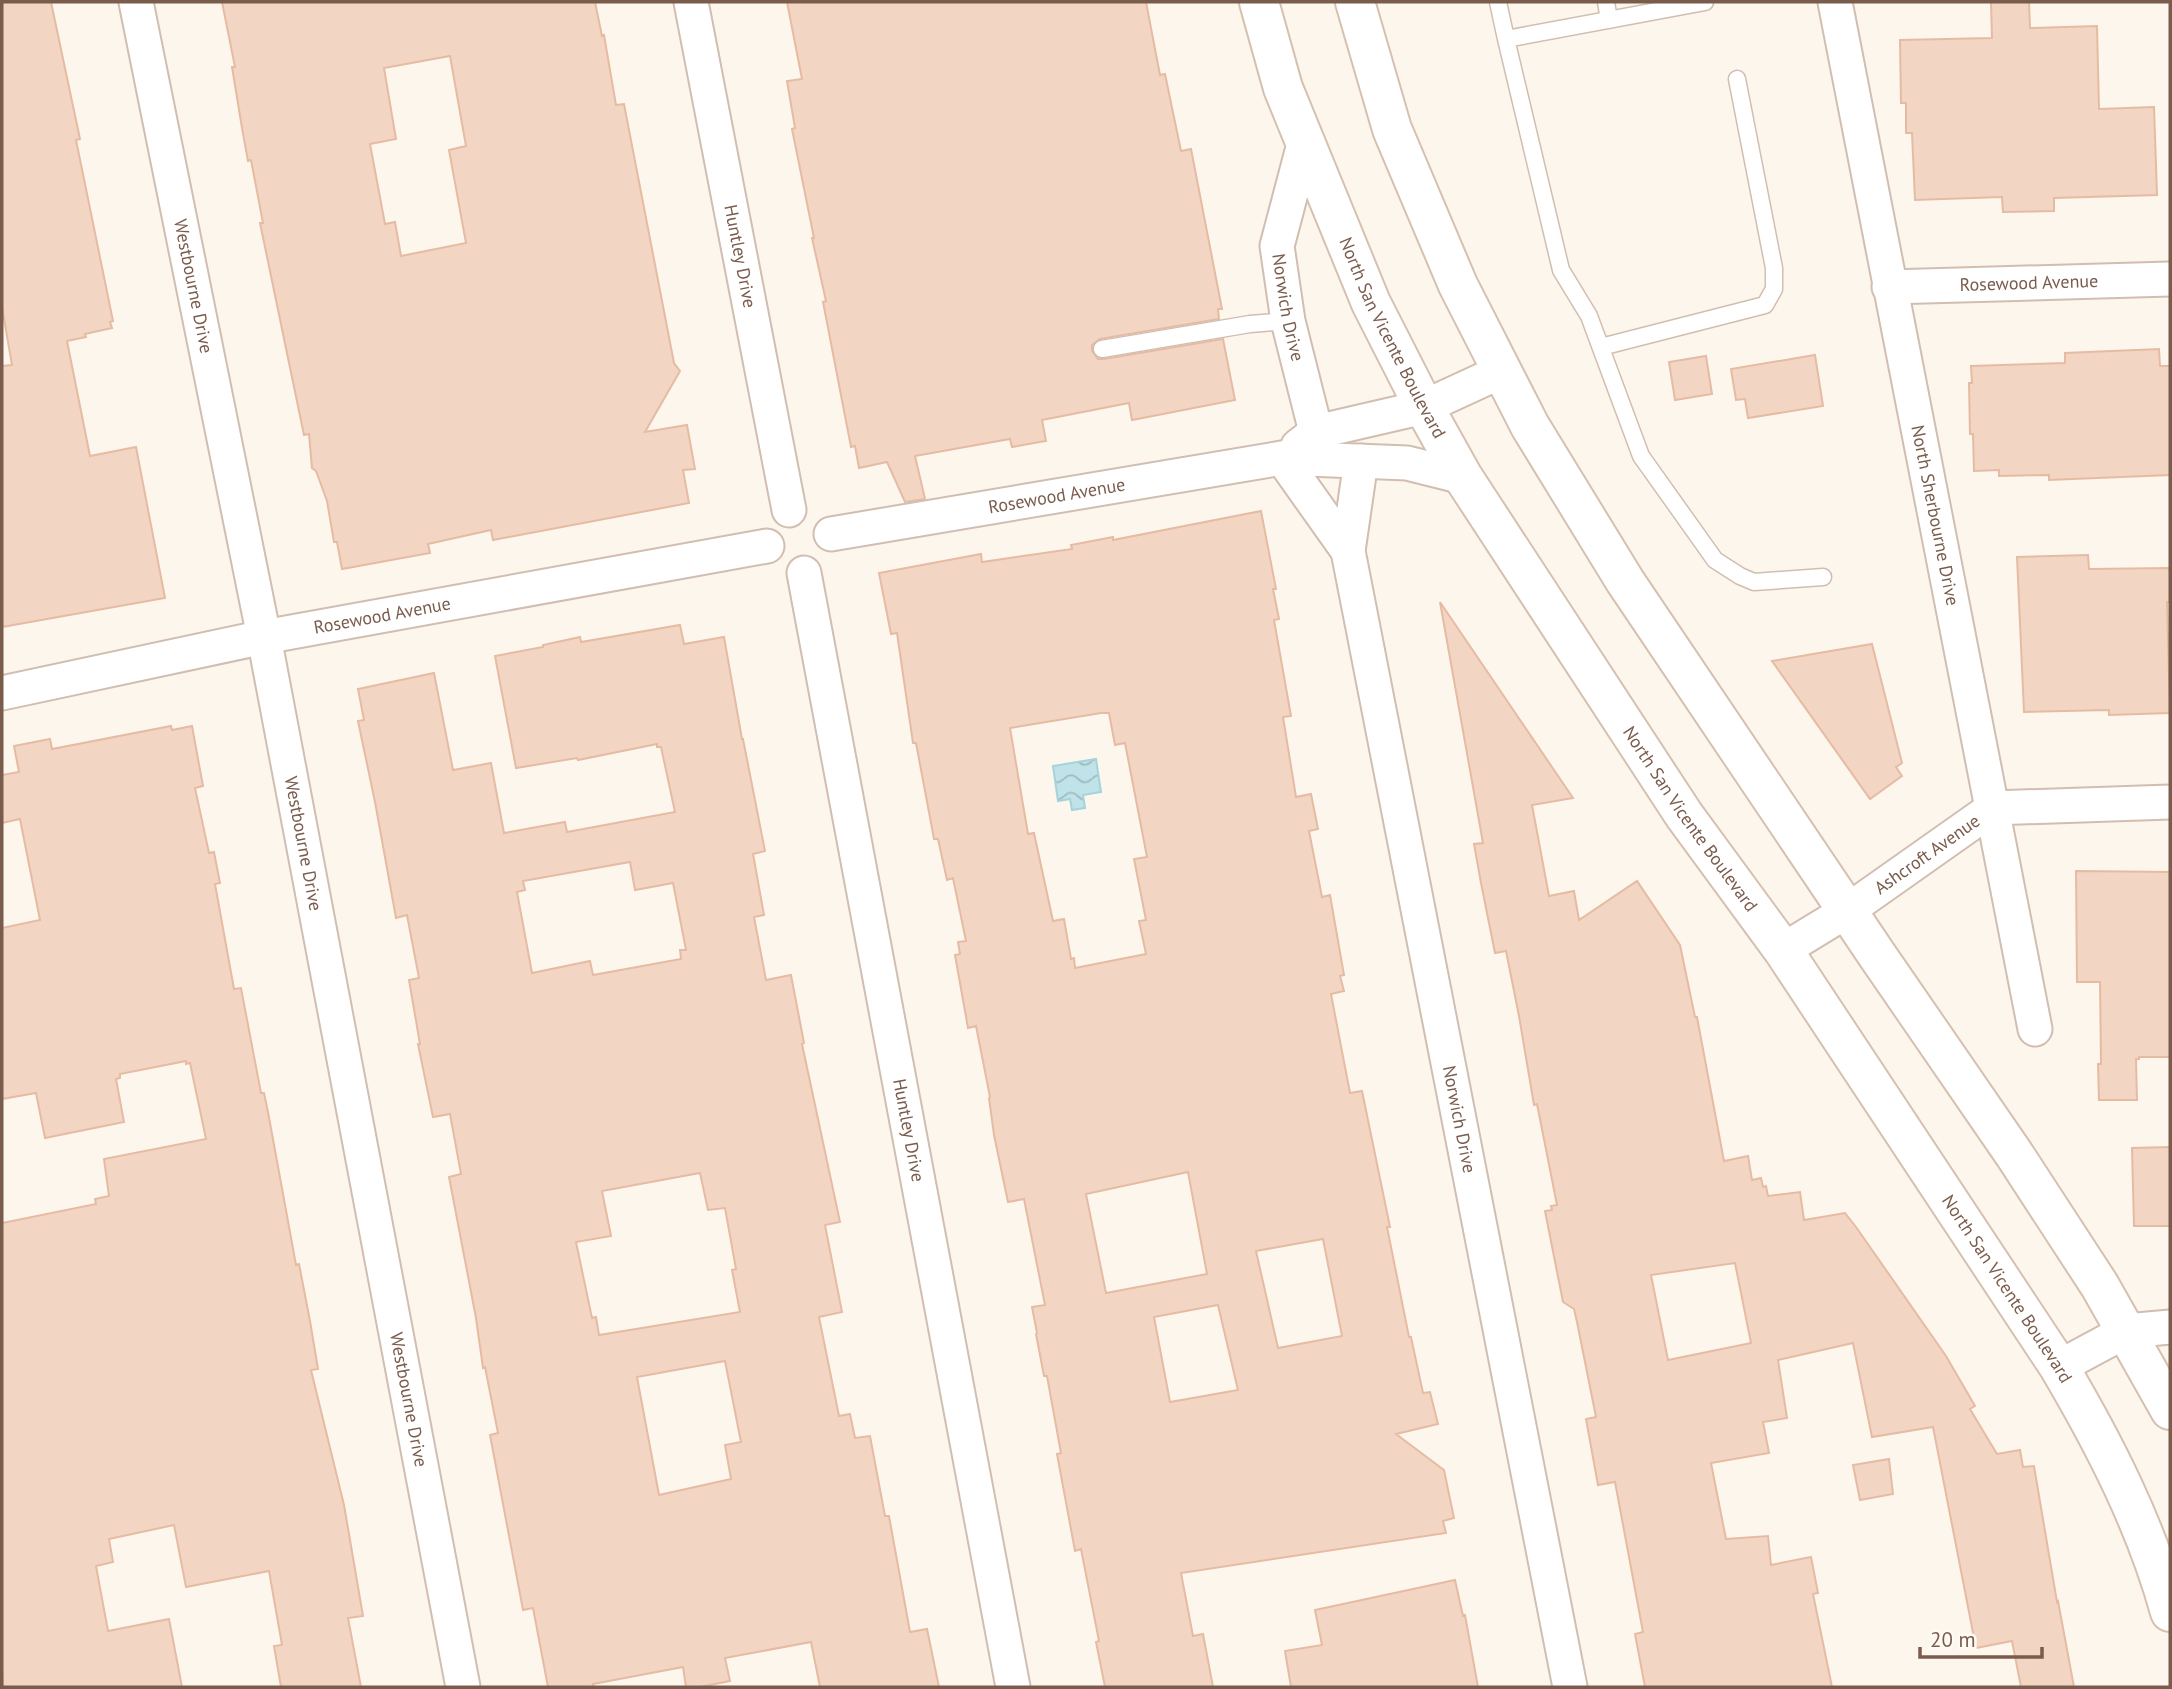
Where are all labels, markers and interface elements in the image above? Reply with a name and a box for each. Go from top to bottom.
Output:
street label: Huntley Drive [719,203,762,310]
street label: Westbourne Drive [169,217,219,355]
street label: North San Vicente Boulevard [1334,234,1451,442]
street label: Norwich Drive [1267,252,1310,364]
street label: Rosewood Avenue [1959,269,2099,296]
street label: North Sherbourne Drive [1906,423,1965,607]
street label: Rosewood Avenue [986,473,1127,518]
street label: Rosewood Avenue [312,591,452,639]
street label: North San Vicente Boulevard [1618,722,1763,916]
street label: Westbourne Drive [280,774,328,913]
street label: Ashcroft Avenue [1870,809,1984,899]
street label: Norwich Drive [1438,1063,1481,1175]
street label: Huntley Drive [888,1077,930,1184]
street label: North San Vicente Boulevard [1937,1190,2078,1387]
street label: Westbourne Drive [385,1330,433,1469]
scale bar [1920,1616,2042,1660]
text: 20 m [1930,1626,1976,1653]

